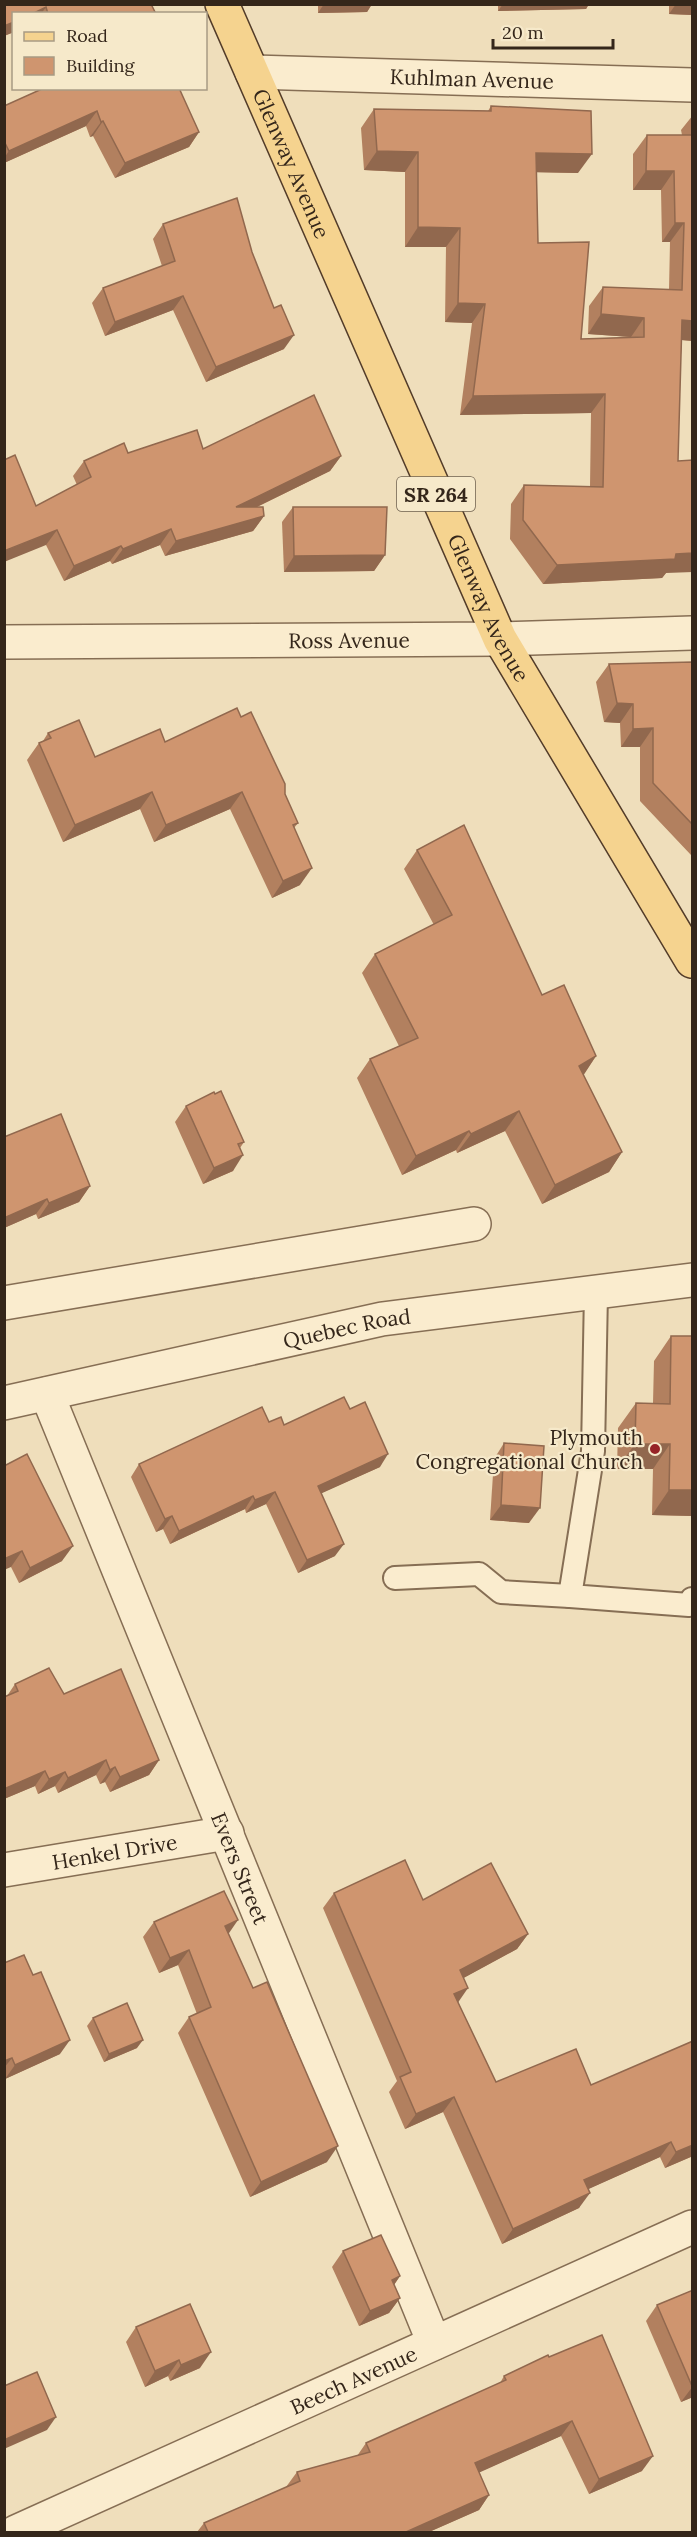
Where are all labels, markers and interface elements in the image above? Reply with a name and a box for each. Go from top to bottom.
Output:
legend [12,12,207,90]
scale bar [493,12,613,50]
text: 20 m [502,21,544,44]
text: Road [66,24,108,47]
text: Building [66,54,136,77]
street label: Kuhlman Avenue [389,63,554,94]
street label: Glenway Avenue [247,84,336,242]
road number: SR 264 [397,477,475,511]
street label: Glenway Avenue [442,530,536,686]
street label: Ross Avenue [288,626,410,654]
street label: Quebec Road [280,1302,412,1354]
place label: Plymouth Congregational Church [415,1424,643,1475]
marker: Plymouth Congregational Church [648,1442,662,1456]
street label: Evers Street [205,1808,276,1929]
street label: Henkel Drive [50,1828,179,1875]
street label: Beech Avenue [286,2340,421,2420]

